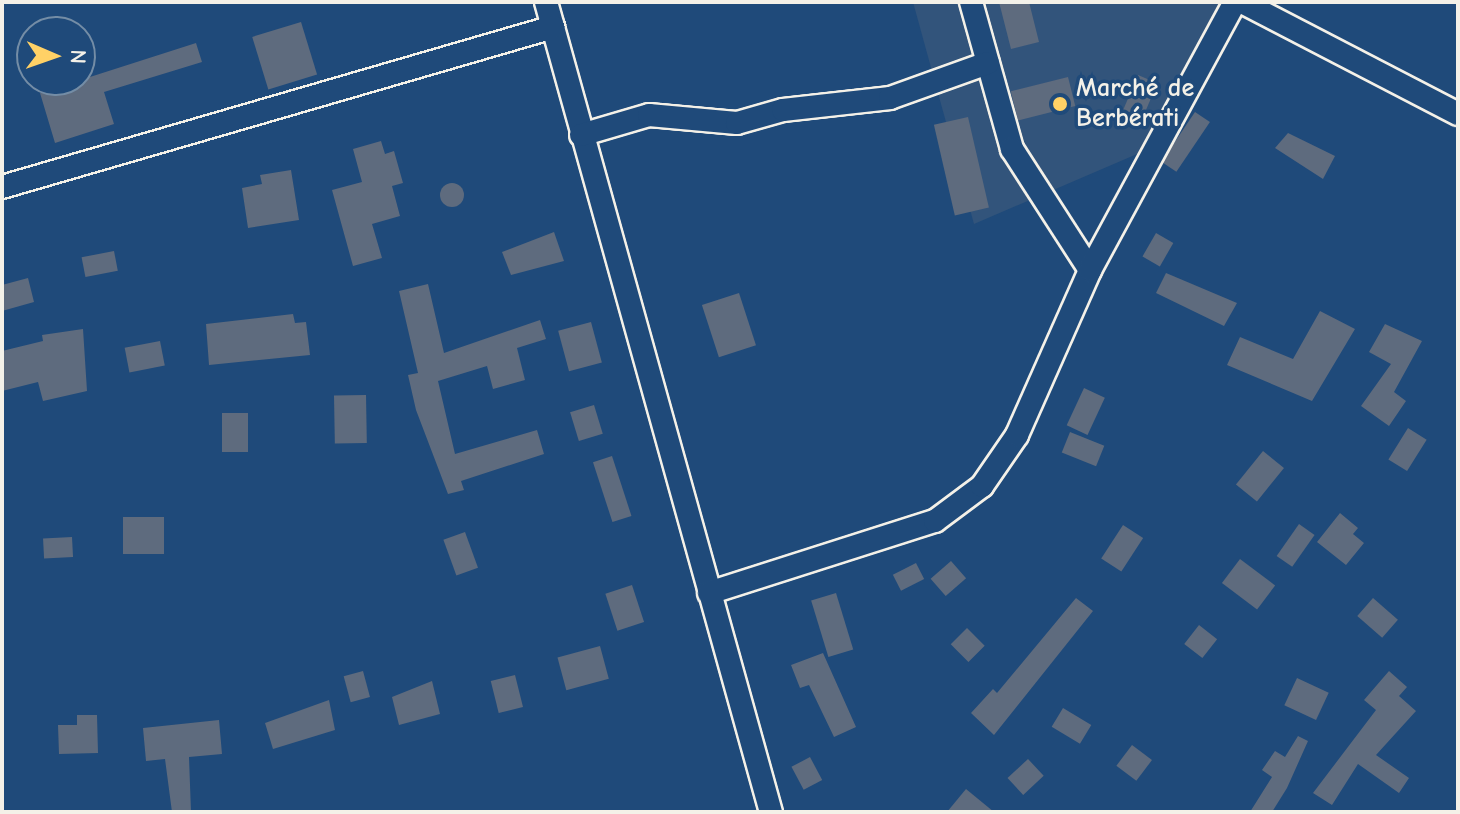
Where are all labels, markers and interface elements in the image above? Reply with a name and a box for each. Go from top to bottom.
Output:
north arrow [16,16,96,96]
text: N [65,49,91,64]
place label: Marché de Berbérati [1076,73,1194,134]
marker: Marché de Berbérati [1051,95,1069,113]

